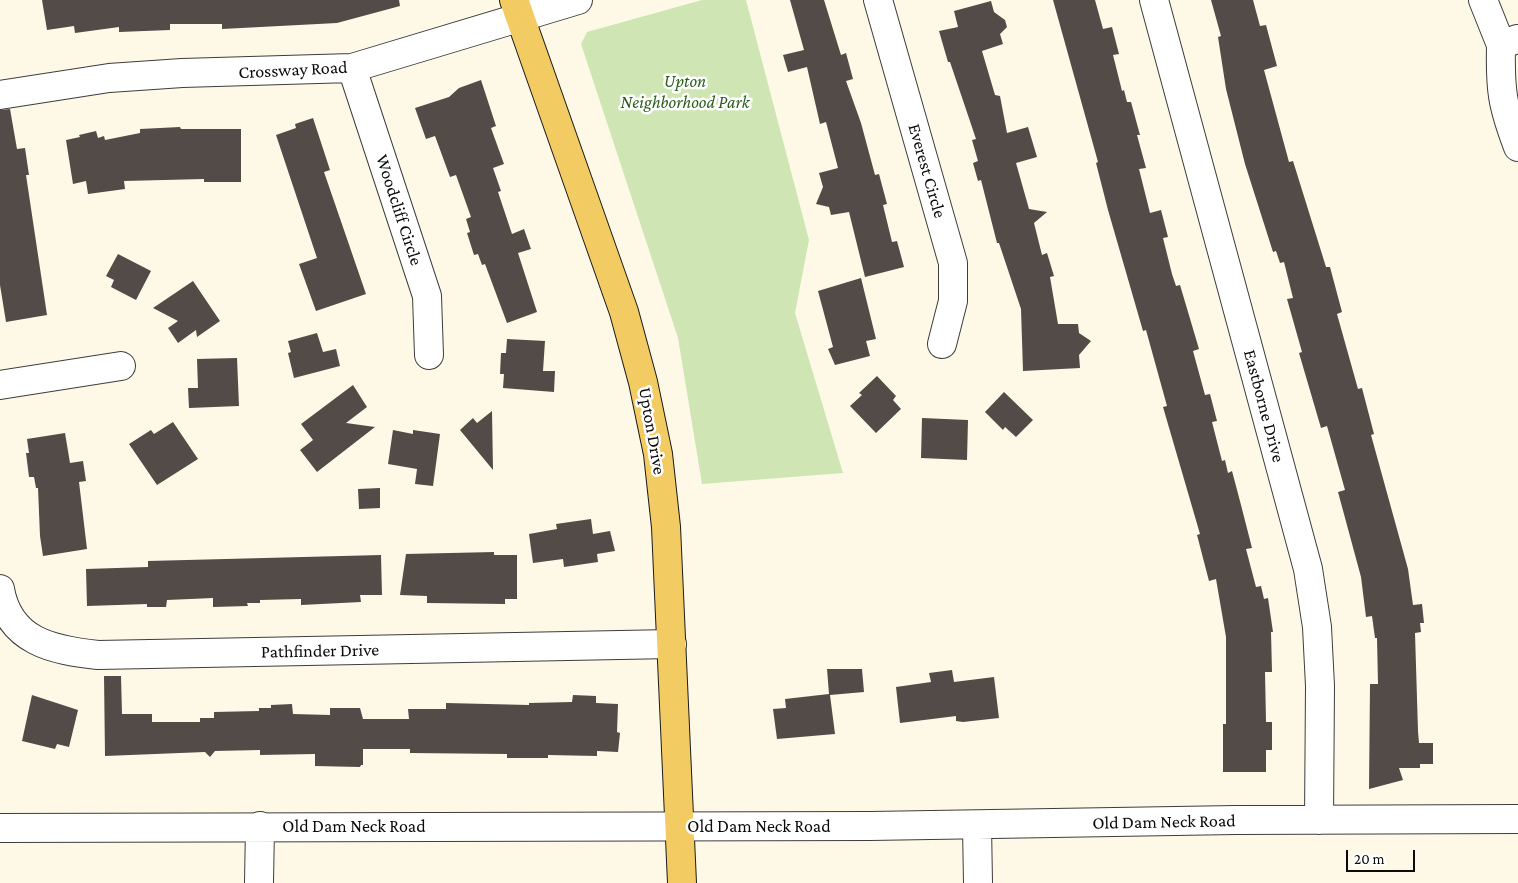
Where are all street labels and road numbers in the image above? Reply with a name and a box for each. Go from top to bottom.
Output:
street label: Crossway Road [238,56,348,84]
street label: Everest Circle [903,121,951,221]
street label: Woodcliff Circle [371,152,427,268]
street label: Eastborne Drive [1239,347,1289,465]
street label: Upton Drive [634,386,670,476]
street label: Pathfinder Drive [261,639,379,663]
street label: Old Dam Neck Road [1092,810,1236,834]
street label: Old Dam Neck Road [282,815,426,837]
street label: Old Dam Neck Road [687,815,831,837]

